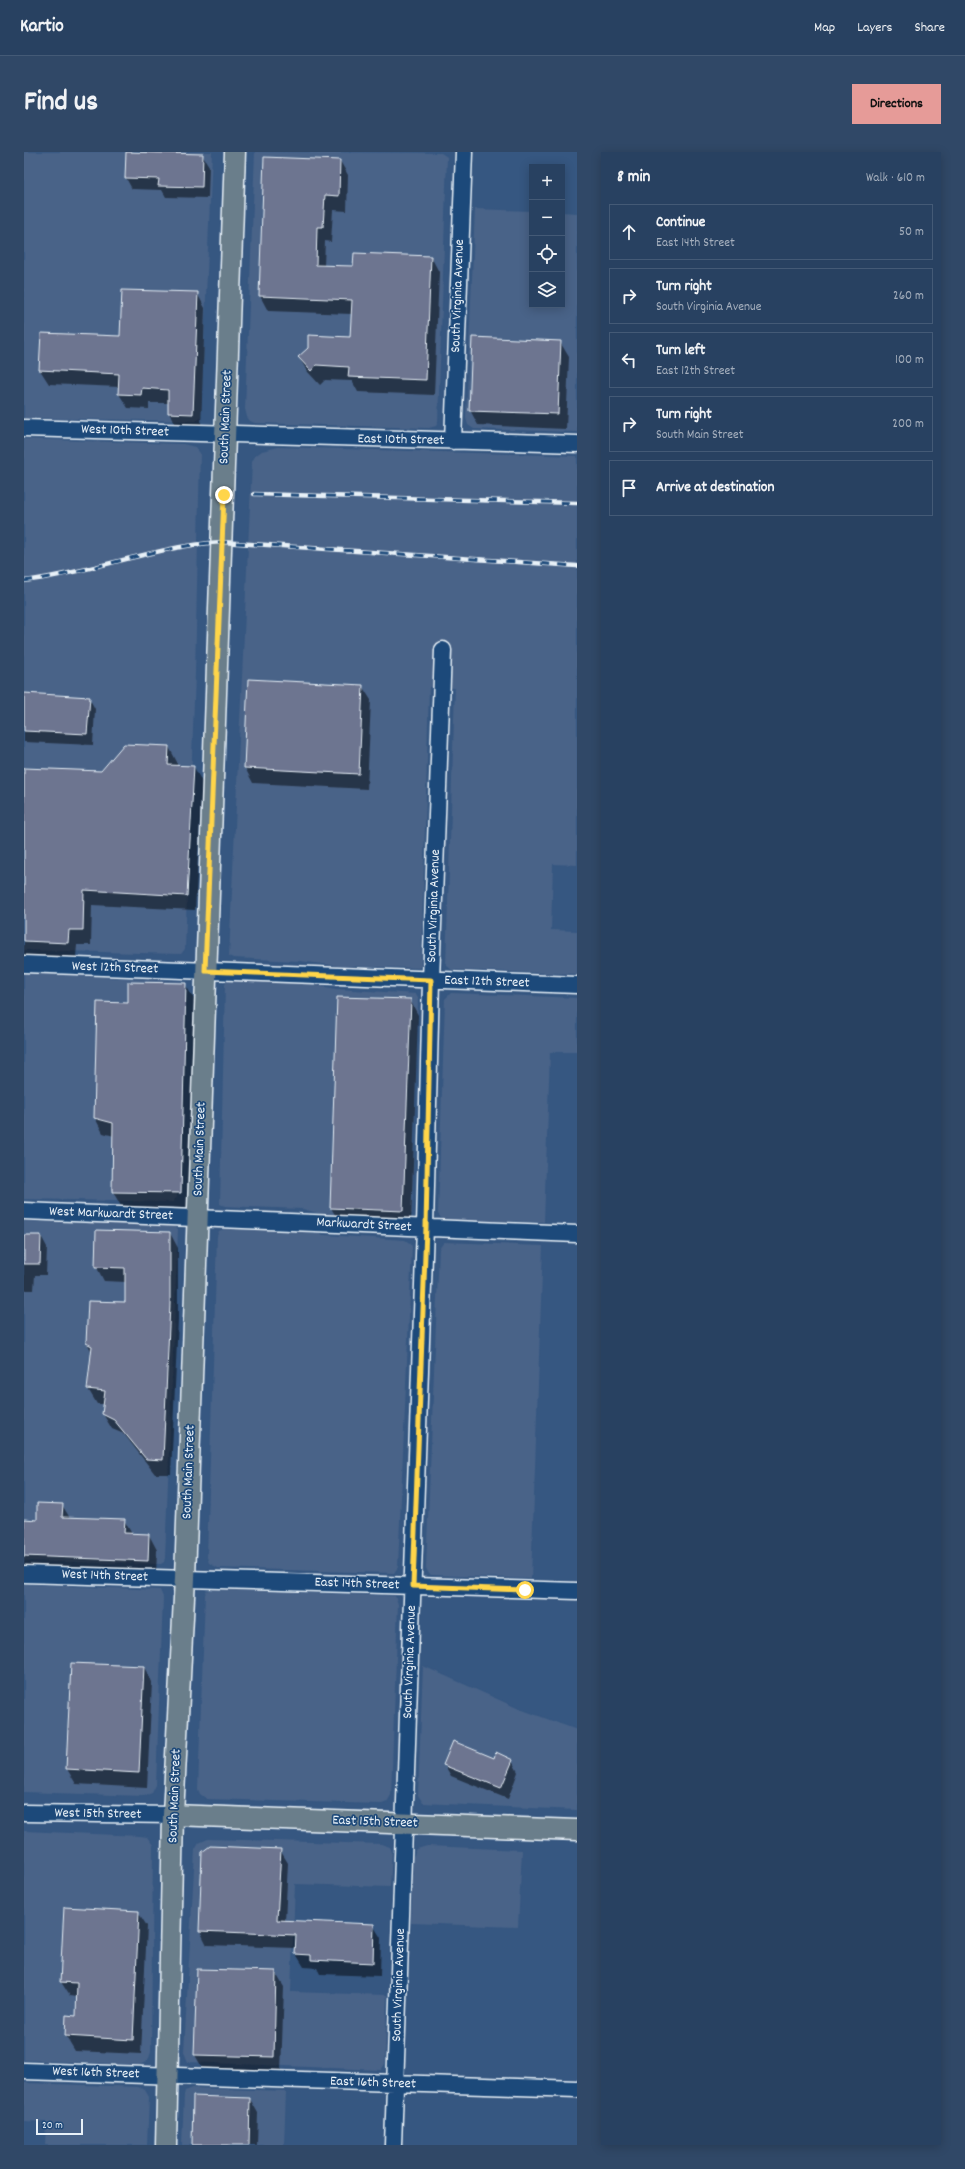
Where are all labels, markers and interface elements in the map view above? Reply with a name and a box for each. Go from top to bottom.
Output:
text: Kartio [20,14,64,41]
text: Map [814,18,835,38]
text: Layers [857,18,892,38]
text: Share [914,18,945,38]
text: Find us [24,84,98,124]
button: Directions [852,84,941,124]
map controls [529,164,565,308]
button: + [529,164,565,200]
text: 8 min [617,166,650,190]
text: Walk · 610 m [866,169,925,188]
button: − [529,200,565,236]
text: Continue [656,212,705,234]
icon: ahead [618,221,640,243]
text: 50 m [899,223,924,242]
text: East 14th Street [656,234,735,253]
button: locate [529,236,565,272]
street label: South Virginia Avenue [446,239,470,353]
button: layers [529,272,565,308]
text: Turn right [656,276,712,298]
icon: right [618,285,640,307]
text: 260 m [893,287,924,306]
text: South Virginia Avenue [656,298,761,317]
text: Turn left [656,340,705,362]
icon: left [618,349,640,371]
text: 100 m [895,351,924,370]
text: East 12th Street [656,362,735,381]
street label: South Main Street [214,370,238,464]
text: Turn right [656,404,712,426]
icon: right [618,413,640,435]
text: 200 m [892,415,924,434]
street label: West 10th Street [81,419,169,443]
text: South Main Street [656,426,744,445]
street label: East 10th Street [357,429,445,451]
icon: arrive [618,477,640,499]
text: Arrive at destination [656,477,774,499]
route end [215,486,233,504]
street label: South Virginia Avenue [422,849,446,963]
street label: West 12th Street [71,956,159,980]
street label: East 12th Street [444,971,530,993]
street label: South Main Street [188,1102,212,1196]
street label: West Markwardt Street [49,1202,173,1226]
street label: Markwardt Street [316,1213,412,1237]
street label: South Main Street [177,1425,201,1519]
street label: West 14th Street [62,1565,148,1587]
street label: East 14th Street [314,1573,400,1595]
route start [516,1581,534,1599]
street label: South Virginia Avenue [398,1605,422,1719]
street label: South Main Street [163,1749,187,1843]
street label: West 15th Street [54,1803,142,1825]
street label: East 15th Street [332,1811,418,1833]
street label: South Virginia Avenue [387,1928,411,2042]
street label: West 16th Street [52,2061,140,2085]
street label: East 16th Street [330,2072,416,2094]
scale bar [36,2117,83,2136]
text: 20 m [42,2118,63,2134]

